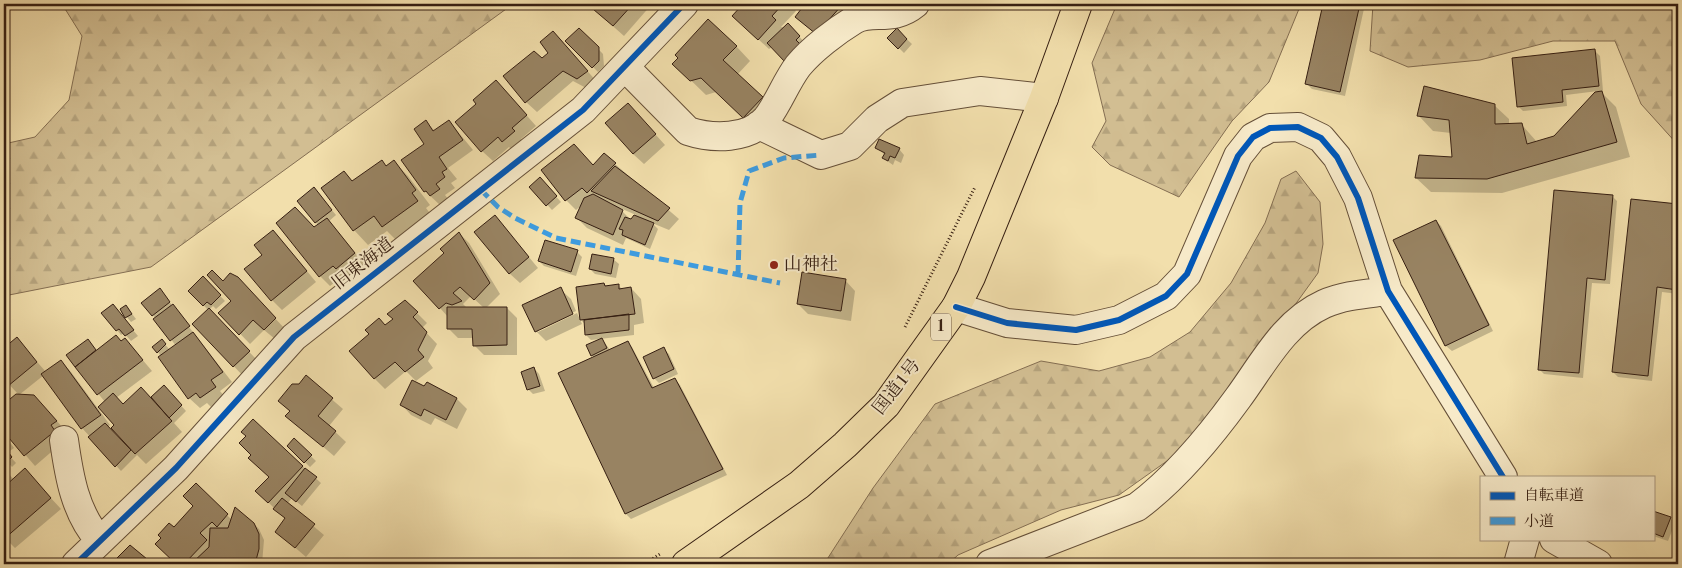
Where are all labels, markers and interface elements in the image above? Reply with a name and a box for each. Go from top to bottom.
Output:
street label: 旧東海道 [328,233,397,293]
place label: 山神社 [784,254,838,274]
marker: 山神社 [768,259,780,271]
road number: 1 [931,314,951,341]
street label: 国道1号 [868,355,924,418]
legend [1480,476,1654,540]
text: 自転車道 [1524,487,1584,504]
text: 小道 [1524,513,1554,530]

